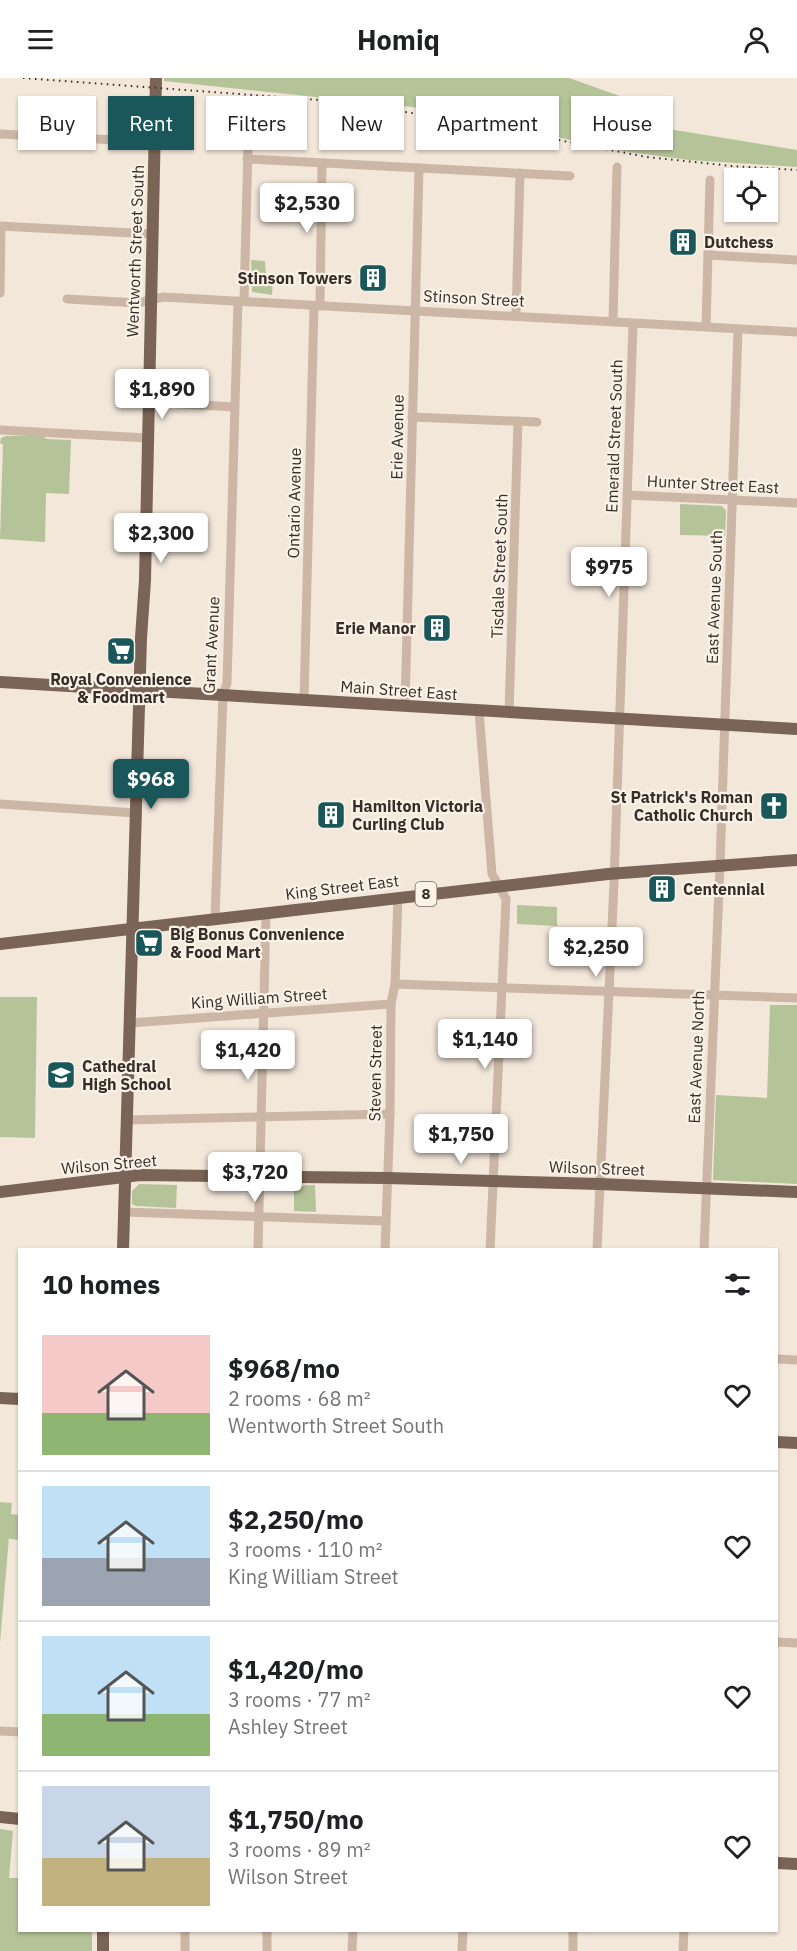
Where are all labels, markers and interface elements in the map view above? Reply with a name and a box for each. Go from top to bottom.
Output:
text: Homiq [357,22,440,57]
icon: menu [24,23,57,56]
icon: person [740,23,773,56]
chip: Buy [18,96,96,150]
chip: Rent [108,96,194,150]
chip: Filters [206,96,307,150]
chip: New [319,96,404,150]
chip: Apartment [416,96,559,150]
chip: House [571,96,673,150]
street label: Wentworth Street South [122,164,148,338]
map controls [724,168,778,222]
button: locate [724,168,778,222]
pin: $2,530 [258,183,356,234]
text: $2,530 [274,189,340,216]
building icon: Dutchess [667,226,699,258]
place label: Dutchess [704,232,774,252]
building icon: Stinson Towers [357,262,389,294]
place label: Stinson Towers [237,268,352,288]
street label: Stinson Street [423,285,525,311]
street label: Emerald Street South [601,359,627,513]
pin: $1,890 [113,369,211,420]
text: $1,890 [129,375,195,402]
street label: Erie Avenue [386,394,408,480]
street label: Ontario Avenue [283,447,305,558]
street label: Hunter Street East [646,471,780,497]
street label: Tisdale Street South [486,493,512,639]
pin: $2,300 [112,513,210,564]
text: $2,300 [128,519,194,546]
street label: East Avenue South [702,530,726,664]
pin: $975 [573,547,645,598]
text: $975 [585,553,633,580]
street label: Grant Avenue [198,596,224,694]
building icon: Erie Manor [421,612,453,644]
place label: Erie Manor [335,618,417,638]
supermarket icon: Royal Convenience & Foodmart [105,635,137,667]
place label: Royal Convenience & Foodmart [50,669,192,707]
street label: Main Street East [340,676,458,704]
pin: $968 [115,759,187,810]
text: $968 [127,765,175,792]
place label: St Patrick's Roman Catholic Church [611,787,753,825]
church icon: St Patrick's Roman Catholic Church [758,790,790,822]
place label: Hamilton Victoria Curling Club [352,796,483,834]
building icon: Hamilton Victoria Curling Club [315,799,347,831]
street label: King Street East [284,870,400,904]
building icon: Centennial [646,873,678,905]
place label: Centennial [683,879,765,899]
road number: 8 [416,882,436,906]
place label: Big Bonus Convenience & Food Mart [170,924,345,962]
supermarket icon: Big Bonus Convenience & Food Mart [133,927,165,959]
pin: $2,250 [547,927,645,978]
text: $2,250 [563,933,629,960]
street label: King William Street [190,983,328,1013]
street label: East Avenue North [684,990,708,1124]
pin: $1,140 [436,1019,534,1070]
street label: Steven Street [364,1024,386,1122]
text: $1,140 [452,1025,518,1052]
pin: $1,420 [199,1030,297,1081]
text: $1,420 [215,1036,281,1063]
place label: Cathedral High School [82,1056,171,1094]
school or university icon: Cathedral High School [45,1059,77,1091]
pin: $1,750 [412,1114,510,1165]
text: $1,750 [428,1120,494,1147]
street label: Wilson Street [60,1150,158,1178]
pin: $3,720 [206,1152,304,1203]
street label: Wilson Street [549,1156,645,1180]
text: $3,720 [222,1158,288,1185]
text: 10 homes [42,1267,160,1301]
icon: filters [721,1268,754,1301]
text: $968/mo [228,1351,340,1385]
icon: home [90,1359,162,1431]
icon: heart [721,1379,754,1412]
text: 2 rooms · 68 m² [228,1385,371,1412]
text: Wentworth Street South [228,1412,444,1439]
text: $2,250/mo [228,1502,364,1536]
icon: home [90,1510,162,1582]
icon: heart [721,1530,754,1563]
text: 3 rooms · 110 m² [228,1536,383,1563]
text: King William Street [228,1563,399,1590]
text: $1,420/mo [228,1652,364,1686]
icon: home [90,1660,162,1732]
icon: heart [721,1680,754,1713]
text: 3 rooms · 77 m² [228,1686,371,1713]
text: Ashley Street [228,1713,348,1740]
text: $1,750/mo [228,1802,364,1836]
icon: home [90,1810,162,1882]
icon: heart [721,1830,754,1863]
text: 3 rooms · 89 m² [228,1836,371,1863]
text: Wilson Street [228,1863,348,1890]

